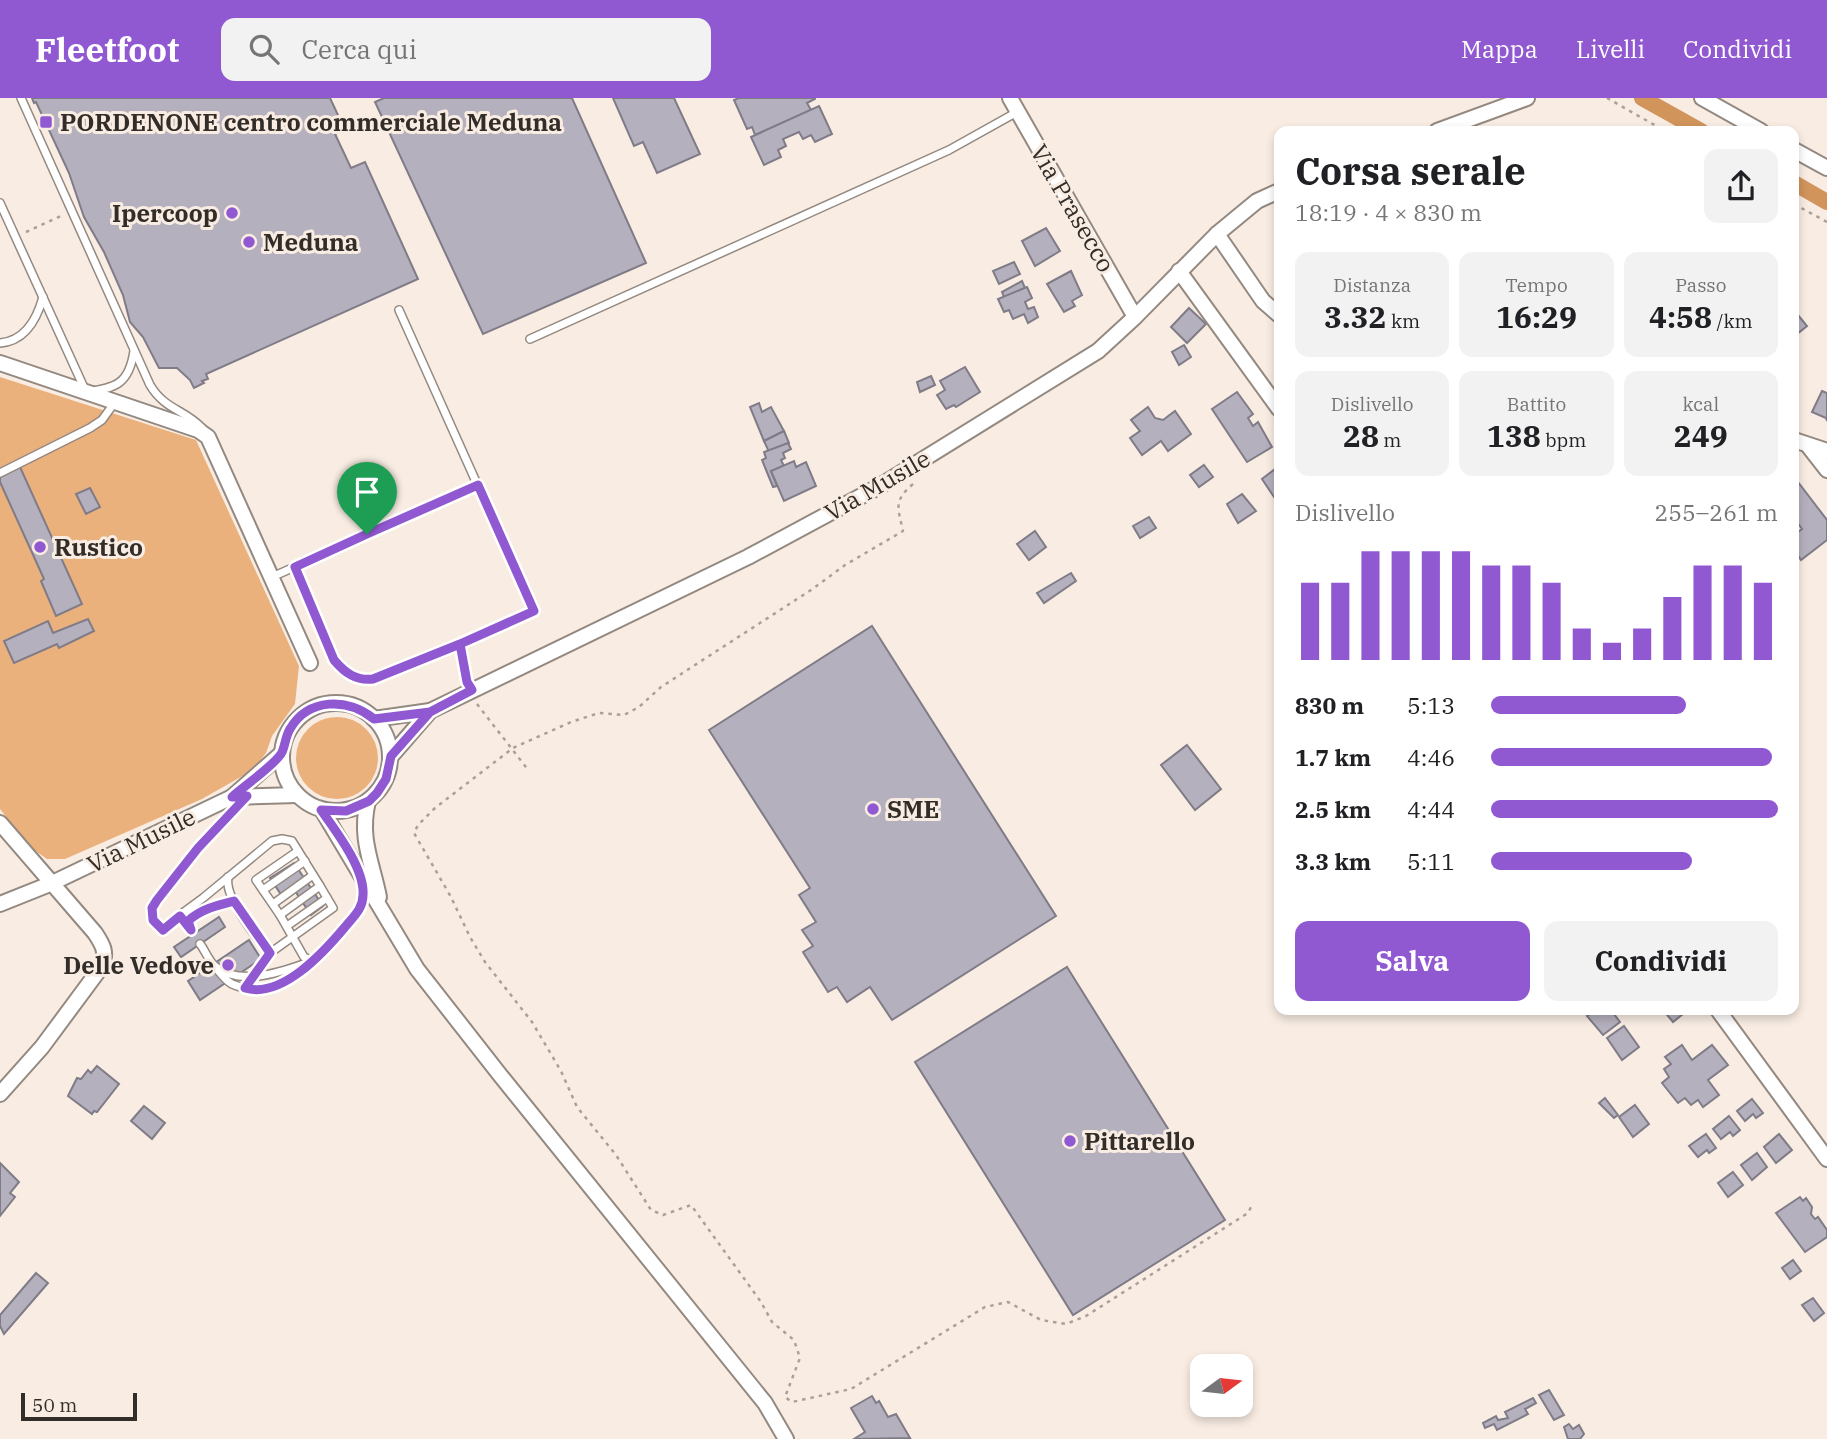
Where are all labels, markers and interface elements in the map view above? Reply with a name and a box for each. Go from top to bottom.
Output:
search box [221,18,711,81]
text: Fleetfoot [35,28,179,71]
icon: search [245,30,283,68]
text: Cerca qui [301,32,417,66]
text: Mappa [1461,33,1538,65]
text: Livelli [1576,33,1645,65]
text: Condividi [1683,33,1792,65]
place label: PORDENONE centro commerciale Meduna [60,106,562,138]
marker: PORDENONE centro commerciale Meduna [38,114,54,130]
street label: Via Prasecco [1023,138,1123,278]
text: Corsa serale [1295,146,1526,195]
button: share [1704,149,1778,223]
place label: Ipercoop [112,197,218,229]
text: 18:19 · 4 × 830 m [1295,197,1482,227]
marker: Ipercoop [224,205,240,221]
place label: Meduna [263,226,359,258]
marker: Meduna [241,234,257,250]
text: Distanza [1333,273,1411,297]
text: Tempo [1505,273,1568,297]
text: Passo [1675,273,1726,297]
text: 3.32 [1324,297,1387,336]
text: 16:29 [1496,297,1577,336]
text: 4:58 [1649,297,1712,336]
text: km [1387,309,1420,333]
text: /km [1712,309,1753,333]
text: Dislivello [1331,392,1413,416]
text: Battito [1507,392,1566,416]
text: kcal [1683,392,1719,416]
text: 28 [1343,416,1379,455]
text: 138 [1487,416,1541,455]
text: 249 [1674,416,1728,455]
text: m [1379,428,1401,452]
text: bpm [1541,428,1586,452]
street label: Via Musile [818,442,936,528]
pin [337,462,397,534]
icon: arrive [348,473,386,511]
text: Dislivello [1295,497,1395,527]
text: 255–261 m [1654,497,1778,527]
place label: Rustico [54,531,143,563]
marker: Rustico [32,539,48,555]
text: 830 m [1295,690,1364,720]
text: 5:13 [1407,690,1455,720]
text: 1.7 km [1295,742,1371,772]
text: 4:46 [1407,742,1455,772]
place label: SME [887,793,939,825]
text: 2.5 km [1295,794,1371,824]
text: 4:44 [1407,794,1455,824]
street label: Via Musile [81,800,201,880]
marker: SME [865,801,881,817]
text: 3.3 km [1295,846,1371,876]
text: 5:11 [1407,846,1455,876]
button: Salva [1295,921,1530,1001]
button: Condividi [1544,921,1778,1001]
place label: Delle Vedove [63,949,214,981]
marker: Delle Vedove [220,957,236,973]
place label: Pittarello [1084,1125,1195,1157]
marker: Pittarello [1062,1133,1078,1149]
north arrow [1190,1354,1253,1418]
map controls [1190,1354,1253,1417]
scale bar [21,1390,136,1422]
text: 50 m [32,1393,77,1417]

